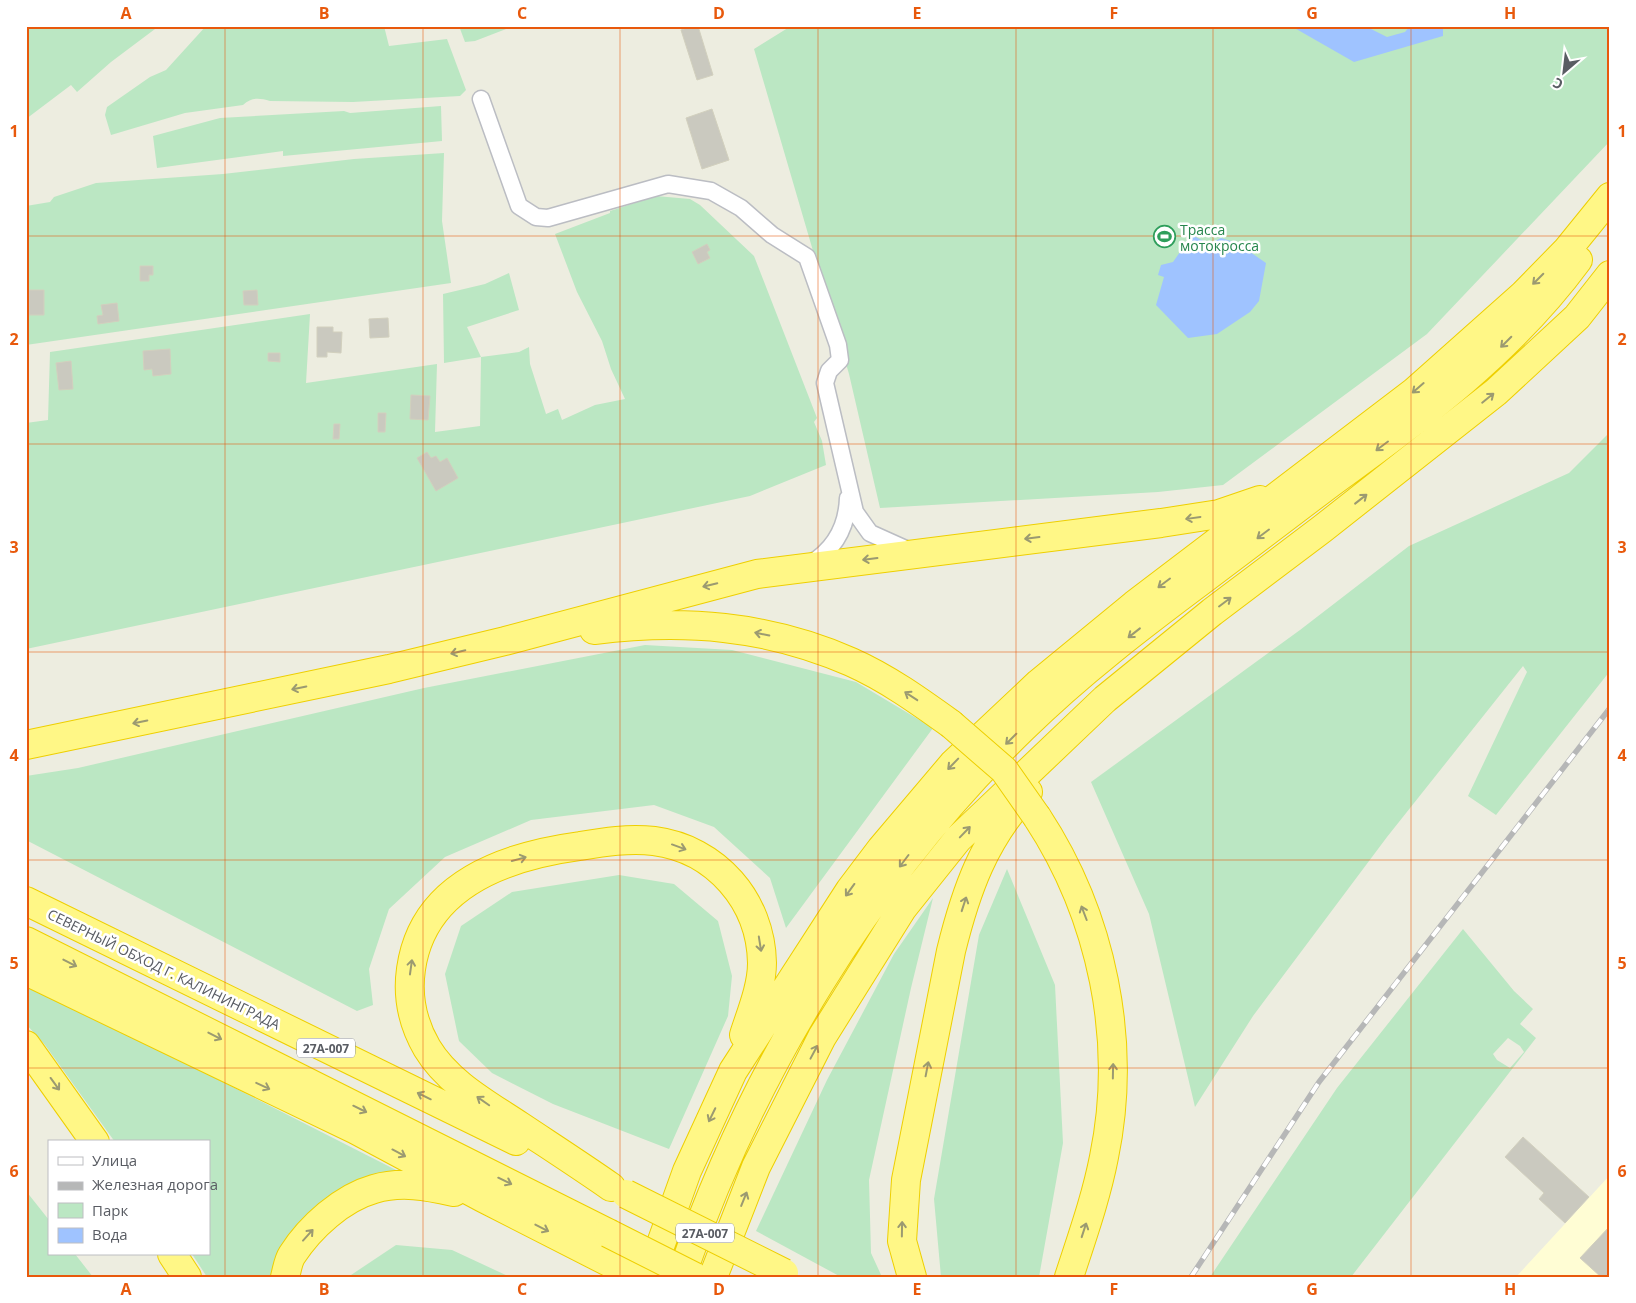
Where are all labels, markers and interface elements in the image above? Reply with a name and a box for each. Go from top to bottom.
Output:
text: A [120,2,132,24]
text: B [319,2,329,24]
text: C [517,2,527,24]
text: D [713,2,725,24]
text: E [913,2,922,24]
text: F [1110,2,1118,24]
text: G [1306,2,1318,24]
text: H [1504,2,1516,24]
north arrow [1538,48,1588,98]
text: С [1549,73,1566,94]
text: 1 [9,120,19,142]
text: 1 [1617,120,1627,142]
place label: Трасса мотокросса [1180,220,1259,255]
sports icon: Трасса мотокросса [1152,225,1176,249]
one-way arrow [1532,273,1545,285]
text: 2 [9,328,19,350]
text: 2 [1617,328,1627,350]
one-way arrow [1501,336,1513,348]
one-way arrow [1412,382,1425,393]
one-way arrow [1481,393,1494,404]
one-way arrow [1375,441,1389,451]
one-way arrow [1354,494,1367,505]
one-way arrow [1185,513,1201,523]
one-way arrow [1256,529,1270,539]
one-way arrow [1024,533,1040,543]
text: 3 [9,536,19,558]
text: 3 [1617,536,1627,558]
one-way arrow [863,554,879,564]
one-way arrow [1158,577,1171,588]
one-way arrow [703,581,719,591]
one-way arrow [1218,597,1232,607]
one-way arrow [1128,627,1141,638]
one-way arrow [755,628,771,638]
one-way arrow [450,648,466,657]
one-way arrow [292,684,308,693]
one-way arrow [904,691,918,701]
one-way arrow [133,717,149,727]
one-way arrow [1005,733,1017,745]
text: 4 [9,744,19,766]
text: 4 [1617,744,1627,766]
one-way arrow [947,758,959,771]
one-way arrow [959,826,971,838]
one-way arrow [671,843,686,853]
one-way arrow [511,854,527,863]
one-way arrow [899,854,910,867]
one-way arrow [845,883,855,897]
one-way arrow [960,897,969,912]
street label: СЕВЕРНЫЙ ОБХОД Г. КАЛИНИНГРАДА [44,904,284,1034]
one-way arrow [1079,905,1088,921]
one-way arrow [755,935,765,951]
text: 5 [9,952,19,974]
text: 5 [1617,952,1627,974]
one-way arrow [62,959,77,968]
one-way arrow [407,959,417,975]
one-way arrow [207,1032,222,1041]
road number: 27А-007 [297,1038,355,1058]
one-way arrow [809,1045,819,1060]
one-way arrow [923,1062,933,1078]
one-way arrow [1108,1064,1118,1080]
one-way arrow [50,1077,60,1091]
one-way arrow [255,1081,270,1091]
one-way arrow [417,1091,432,1100]
one-way arrow [476,1096,490,1106]
one-way arrow [352,1105,367,1114]
one-way arrow [706,1107,716,1122]
legend [48,1140,210,1256]
one-way arrow [391,1148,406,1158]
text: Улица [92,1150,137,1170]
text: 6 [9,1160,19,1182]
text: 6 [1617,1160,1627,1182]
text: Железная дорога [92,1174,218,1194]
one-way arrow [498,1177,513,1187]
one-way arrow [740,1191,749,1206]
text: Парк [92,1200,128,1220]
one-way arrow [897,1222,907,1238]
one-way arrow [1080,1223,1089,1239]
text: Вода [92,1224,128,1244]
one-way arrow [534,1224,549,1233]
road number: 27А-007 [676,1224,734,1242]
one-way arrow [302,1229,314,1242]
text: A [120,1278,132,1300]
text: B [319,1278,329,1300]
text: C [517,1278,527,1300]
text: D [713,1278,725,1300]
text: E [913,1278,922,1300]
text: F [1110,1278,1118,1300]
text: G [1306,1278,1318,1300]
text: H [1504,1278,1516,1300]

